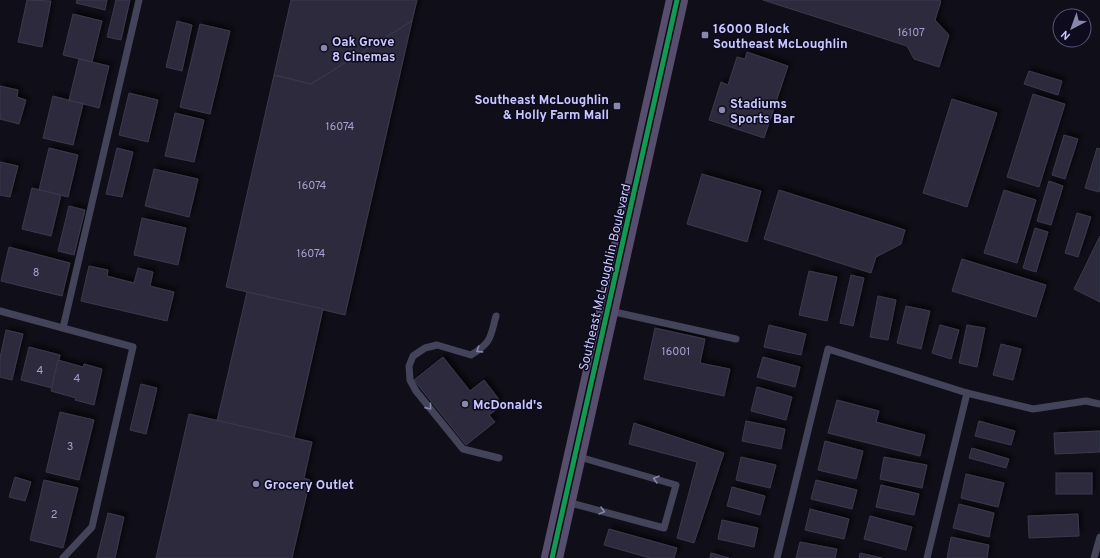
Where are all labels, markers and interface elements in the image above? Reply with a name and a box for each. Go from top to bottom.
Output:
north arrow [1052,8,1092,48]
place label: 16000 Block Southeast McLoughlin [713,22,848,53]
house number: 16107 [897,26,925,40]
text: N [1059,27,1074,43]
marker: 16000 Block Southeast McLoughlin [700,30,710,40]
place label: Oak Grove 8 Cinemas [332,35,396,66]
marker: Oak Grove 8 Cinemas [319,43,329,53]
place label: Southeast McLoughlin & Holly Farm Mall [474,93,609,124]
place label: Stadiums Sports Bar [730,97,795,128]
marker: Southeast McLoughlin & Holly Farm Mall [612,101,622,111]
marker: Stadiums Sports Bar [717,105,727,115]
house number: 16074 [326,120,355,134]
house number: 16074 [298,179,327,193]
street label: Southeast McLoughlin Boulevard [577,182,635,372]
house number: 16074 [297,247,326,261]
house number: 8 [33,266,39,280]
one-way arrow [476,345,483,352]
house number: 16001 [662,345,690,359]
house number: 4 [37,364,44,378]
house number: 4 [74,372,81,386]
place label: McDonald's [473,398,543,414]
marker: McDonald's [460,399,470,409]
one-way arrow [425,403,432,410]
house number: 3 [67,440,73,454]
one-way arrow [653,475,660,484]
place label: Grocery Outlet [264,478,354,494]
marker: Grocery Outlet [251,479,261,489]
one-way arrow [599,507,606,515]
house number: 2 [51,508,57,522]

